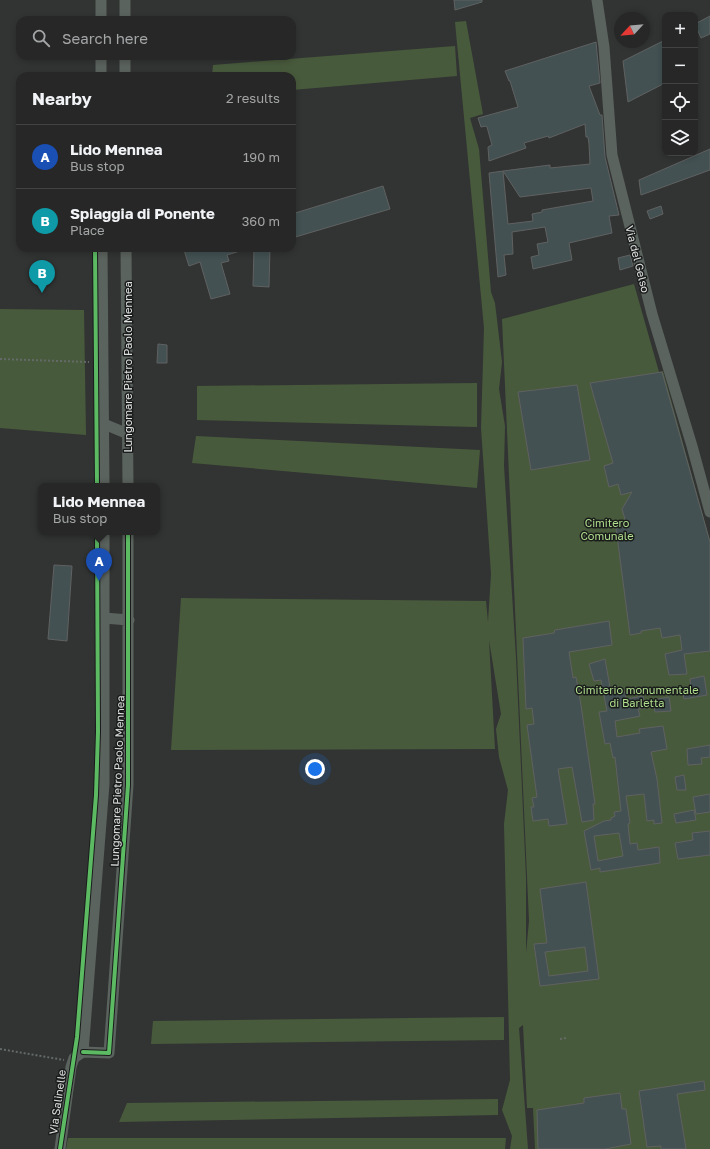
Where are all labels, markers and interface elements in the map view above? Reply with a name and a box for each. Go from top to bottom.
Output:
north arrow [614,12,650,48]
map controls [662,12,698,156]
button: + [662,12,698,48]
search box [16,16,296,60]
icon: search [30,27,52,49]
text: Search here [62,29,148,47]
button: − [662,48,698,84]
button: locate [662,84,698,120]
text: Nearby [32,88,92,109]
text: 2 results [226,90,280,106]
button: layers [662,120,698,156]
text: Lido Mennea [70,140,163,158]
text: A [40,149,50,165]
text: 190 m [243,149,280,165]
text: Bus stop [70,158,125,174]
text: Spiaggia di Ponente [70,204,215,222]
text: B [40,213,50,229]
text: 360 m [242,213,280,229]
text: Place [70,222,105,238]
street label: Via del Gelso [623,224,653,294]
pin: B [29,260,55,293]
street label: Lungomare Pietro Paolo Mennea [121,281,134,453]
popup [38,483,160,535]
text: Lido Mennea [53,492,145,510]
text: Bus stop [53,510,107,526]
park label: Cimitero Comunale [580,516,634,542]
pin: A [86,548,112,581]
park label: Cimiterio monumentale di Barletta [575,683,699,709]
street label: Lungomare Pietro Paolo Mennea [108,695,126,867]
your location [305,759,325,779]
street label: Via Salinelle [46,1069,68,1135]

